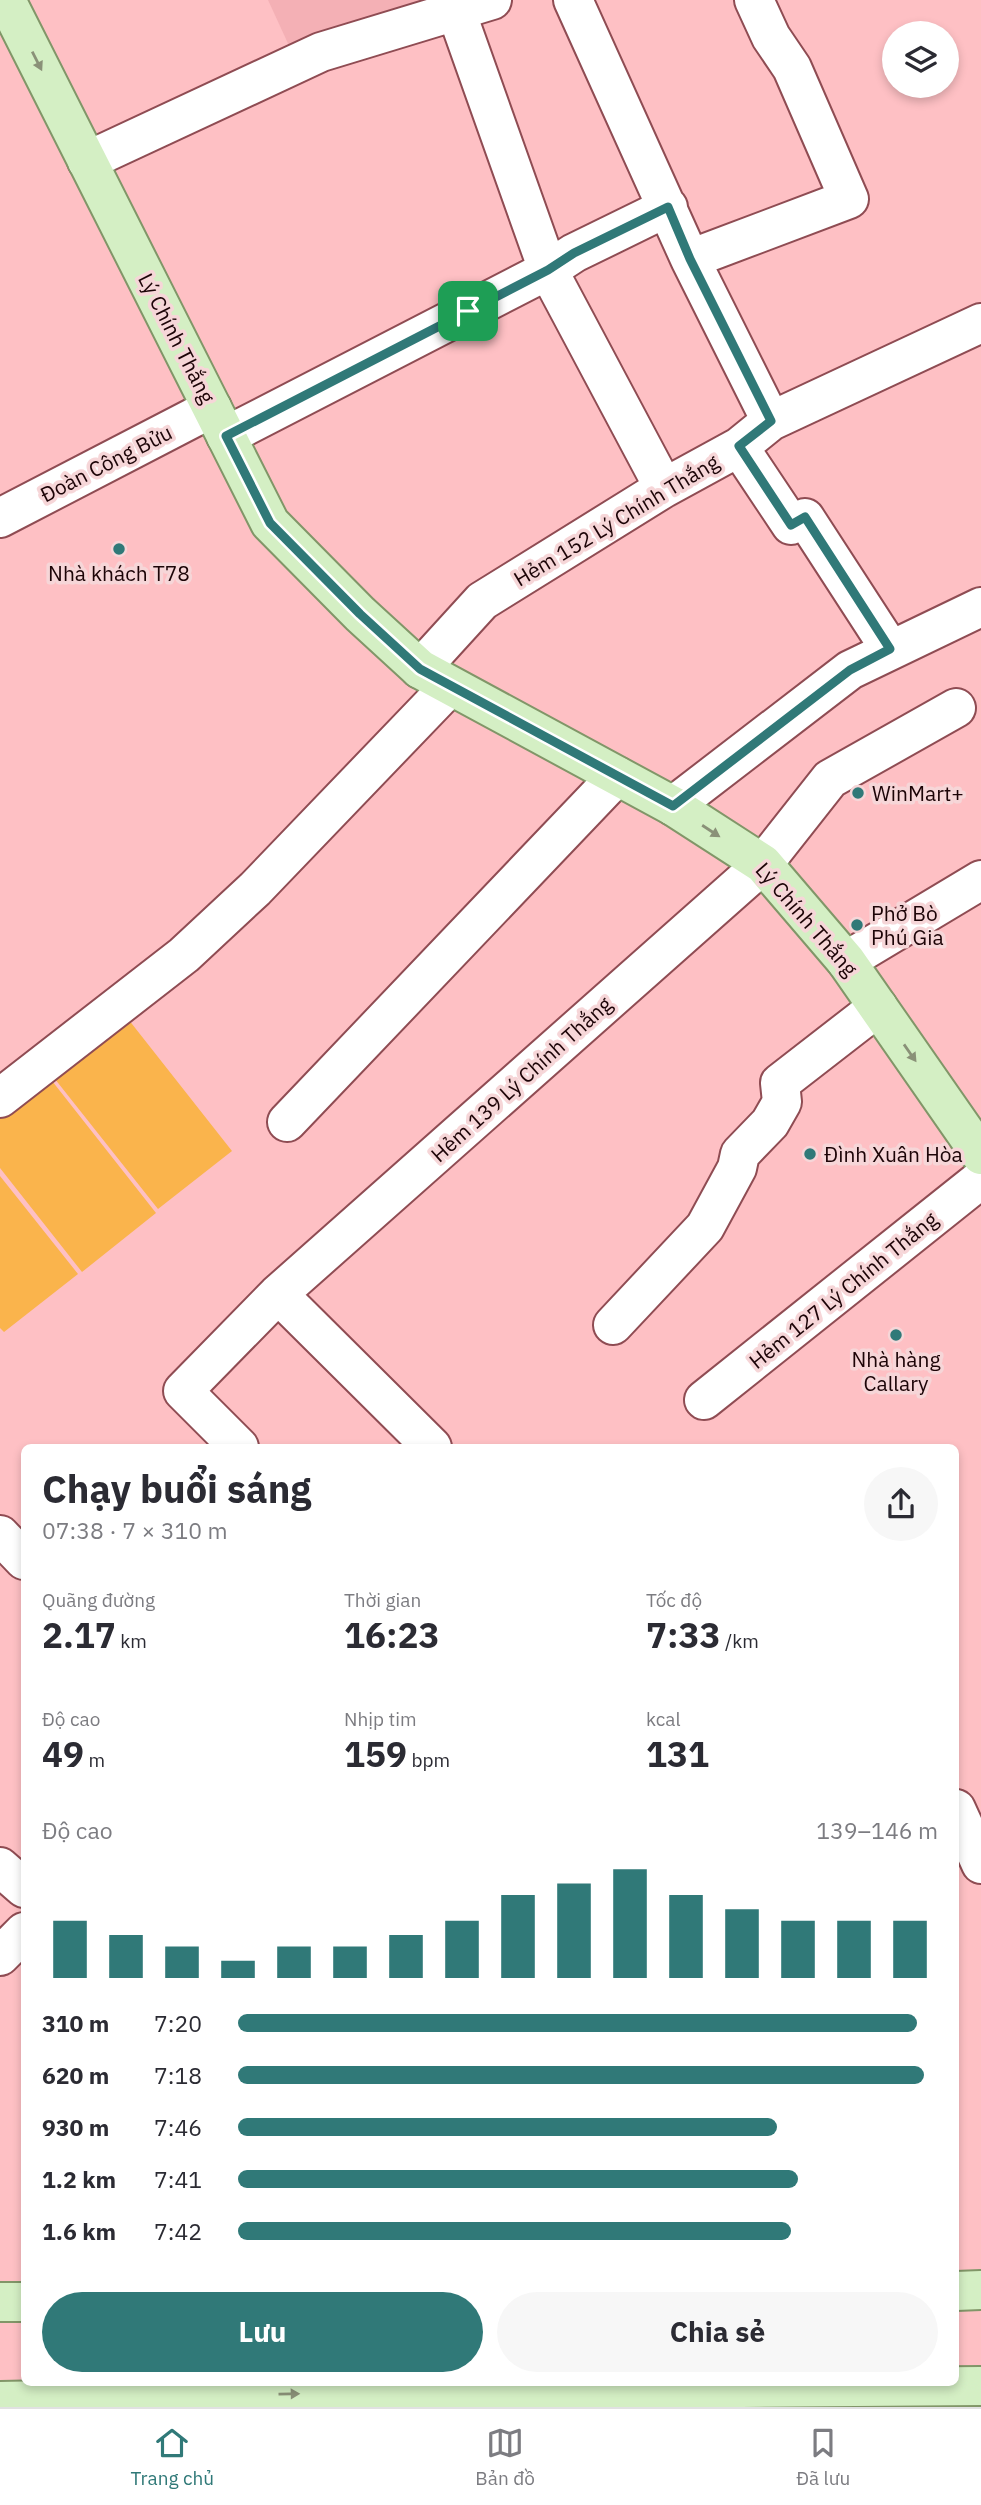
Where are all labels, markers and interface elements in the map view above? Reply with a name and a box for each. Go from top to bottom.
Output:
map controls [882,21,959,98]
button: layers [882,21,959,98]
one-way arrow [31,51,42,71]
street label: Lý Chính Thắng [132,268,222,408]
pin [438,281,498,341]
icon: arrive [449,292,487,330]
street label: Đoàn Công Bửu [35,418,177,508]
street label: Hẻm 152 Lý Chính Thắng [508,448,724,592]
marker: Nhà khách T78 [111,541,127,557]
place label: Nhà khách T78 [48,559,190,587]
place label: WinMart+ [872,779,964,807]
marker: WinMart+ [850,785,866,801]
one-way arrow [702,824,721,837]
street label: Lý Chính Thắng [750,856,864,982]
place label: Phở Bò Phú Gia [871,899,944,951]
marker: Phở Bò Phú Gia [849,917,865,933]
street label: Hẻm 139 Lý Chính Thắng [424,990,618,1168]
one-way arrow [903,1044,917,1062]
place label: Đình Xuân Hòa [824,1140,963,1168]
marker: Đình Xuân Hòa [802,1146,818,1162]
street label: Hẻm 127 Lý Chính Thắng [743,1205,943,1375]
marker: Nhà hàng Callary [888,1327,904,1343]
place label: Nhà hàng Callary [851,1345,941,1397]
text: Chạy buổi sáng [42,1464,311,1513]
button: share [864,1467,938,1541]
text: 07:38 · 7 × 310 m [42,1515,228,1545]
text: Quãng đường [42,1588,155,1612]
text: Thời gian [344,1588,421,1612]
text: Tốc độ [646,1588,702,1612]
text: 2.17 [42,1612,116,1658]
text: 16:23 [344,1612,440,1658]
text: 7:33 [646,1612,721,1658]
text: km [116,1629,147,1653]
text: /km [721,1629,759,1653]
text: Độ cao [42,1707,100,1731]
text: Nhịp tim [344,1707,417,1731]
text: kcal [646,1707,681,1731]
text: 49 [42,1731,84,1777]
text: 159 [344,1731,407,1777]
text: 131 [646,1731,709,1777]
text: m [84,1748,105,1772]
text: bpm [407,1748,450,1772]
text: Độ cao [42,1815,113,1845]
text: 139–146 m [816,1815,938,1845]
text: 310 m [42,2008,109,2038]
text: 7:20 [154,2008,202,2038]
text: 620 m [42,2060,109,2090]
text: 7:18 [154,2060,202,2090]
text: 930 m [42,2112,109,2142]
text: 7:46 [154,2112,202,2142]
text: 1.2 km [42,2164,116,2194]
text: 7:41 [154,2164,202,2194]
text: 1.6 km [42,2216,116,2246]
text: 7:42 [154,2216,202,2246]
button: Lưu [42,2292,483,2372]
button: Chia sẻ [497,2292,938,2372]
one-way arrow [278,2389,300,2400]
tab: Trang chủ [131,2424,214,2490]
tab: Bản đồ [475,2424,535,2490]
tab: Đã lưu [796,2424,850,2490]

